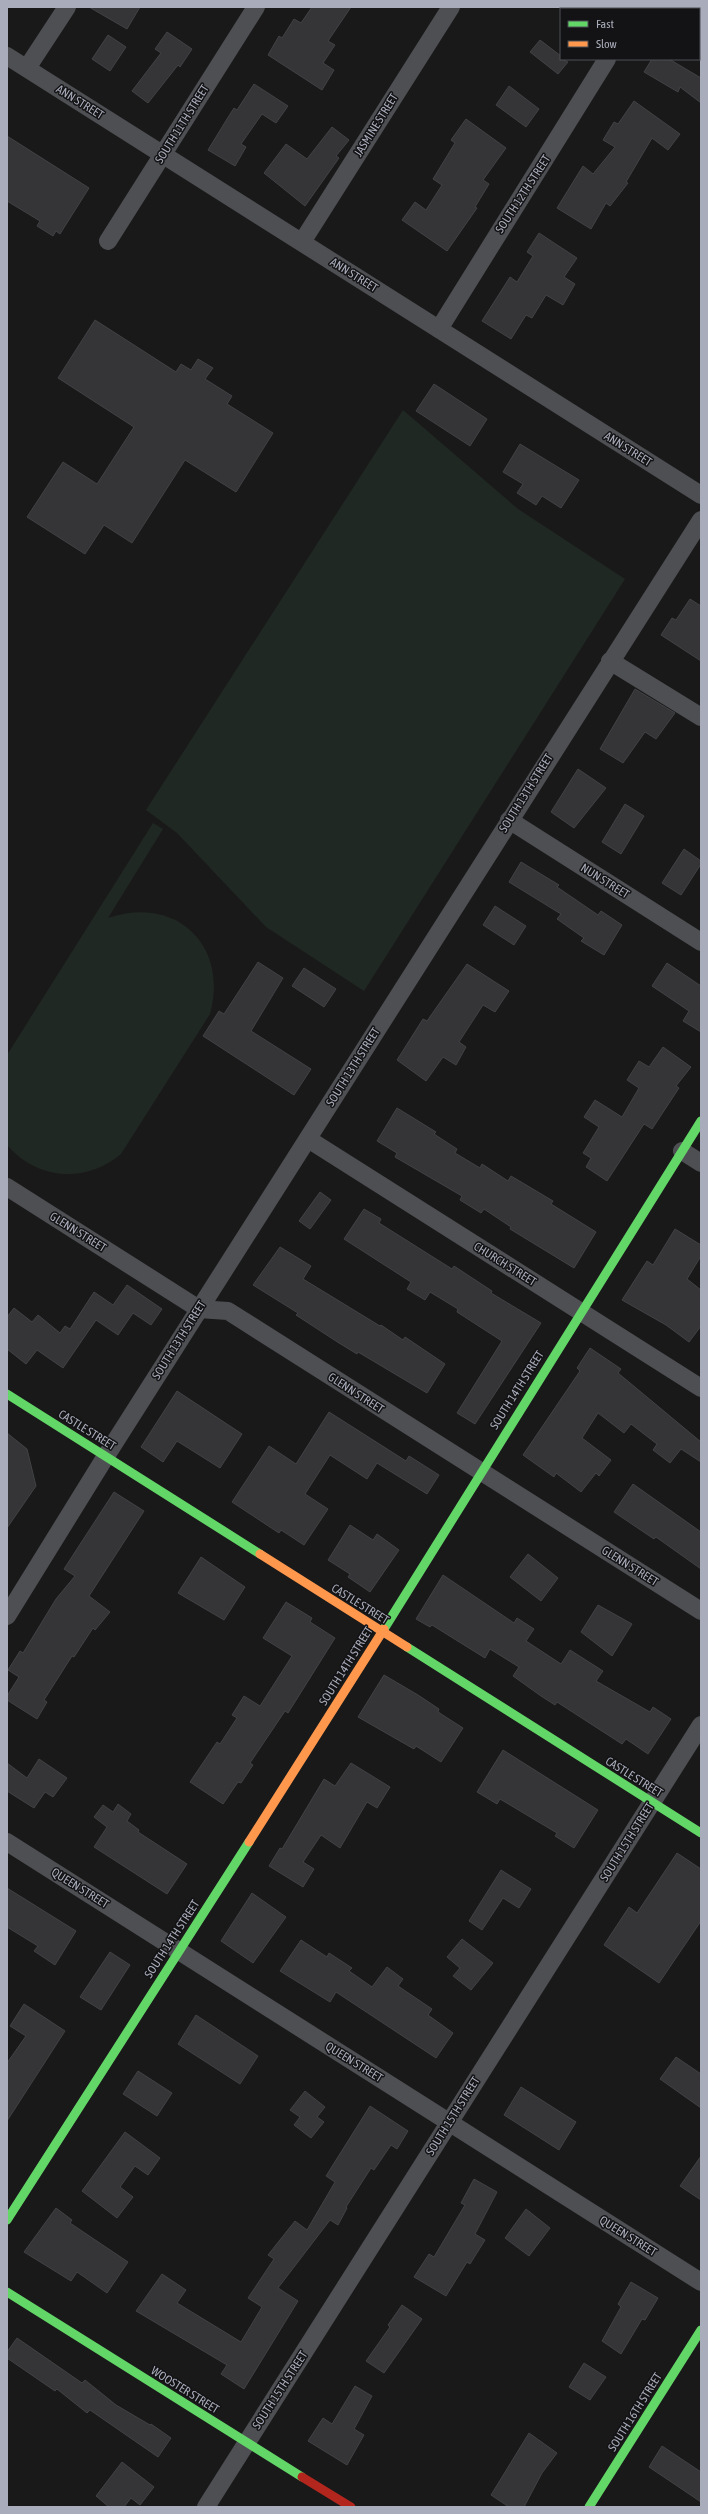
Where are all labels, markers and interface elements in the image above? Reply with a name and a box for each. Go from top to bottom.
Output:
legend [560,8,700,60]
text: Fast [596,17,614,31]
text: Slow [596,37,617,51]
street label: ANN STREET [54,82,107,122]
street label: SOUTH 11TH STREET [152,82,212,166]
street label: JASMINE STREET [351,90,401,159]
street label: SOUTH 12TH STREET [493,152,554,236]
street label: ANN STREET [328,255,381,295]
street label: ANN STREET [602,429,655,469]
street label: SOUTH 13TH STREET [496,751,556,835]
street label: NUN STREET [578,861,633,902]
street label: SOUTH 13TH STREET [323,1025,383,1109]
street label: GLENN STREET [47,1209,109,1255]
street label: CHURCH STREET [471,1239,539,1289]
street label: SOUTH 13TH STREET [149,1298,209,1382]
street label: SOUTH 14TH STREET [487,1348,547,1432]
street label: GLENN STREET [325,1370,387,1417]
street label: CASTLE STREET [56,1407,119,1453]
street label: GLENN STREET [599,1543,661,1589]
street label: CASTLE STREET [329,1581,392,1627]
street label: SOUTH 14TH STREET [316,1624,376,1708]
street label: CASTLE STREET [603,1754,666,1800]
street label: SOUTH 15TH STREET [597,1800,657,1884]
street label: QUEEN STREET [49,1865,112,1912]
street label: SOUTH 14TH STREET [142,1897,203,1981]
street label: QUEEN STREET [323,2039,386,2086]
street label: SOUTH 15TH STREET [423,2074,483,2158]
street label: QUEEN STREET [597,2213,660,2260]
street label: SOUTH 15TH STREET [250,2348,311,2432]
street label: WOOSTER STREET [148,2364,222,2417]
street label: SOUTH 16TH STREET [605,2370,665,2454]

